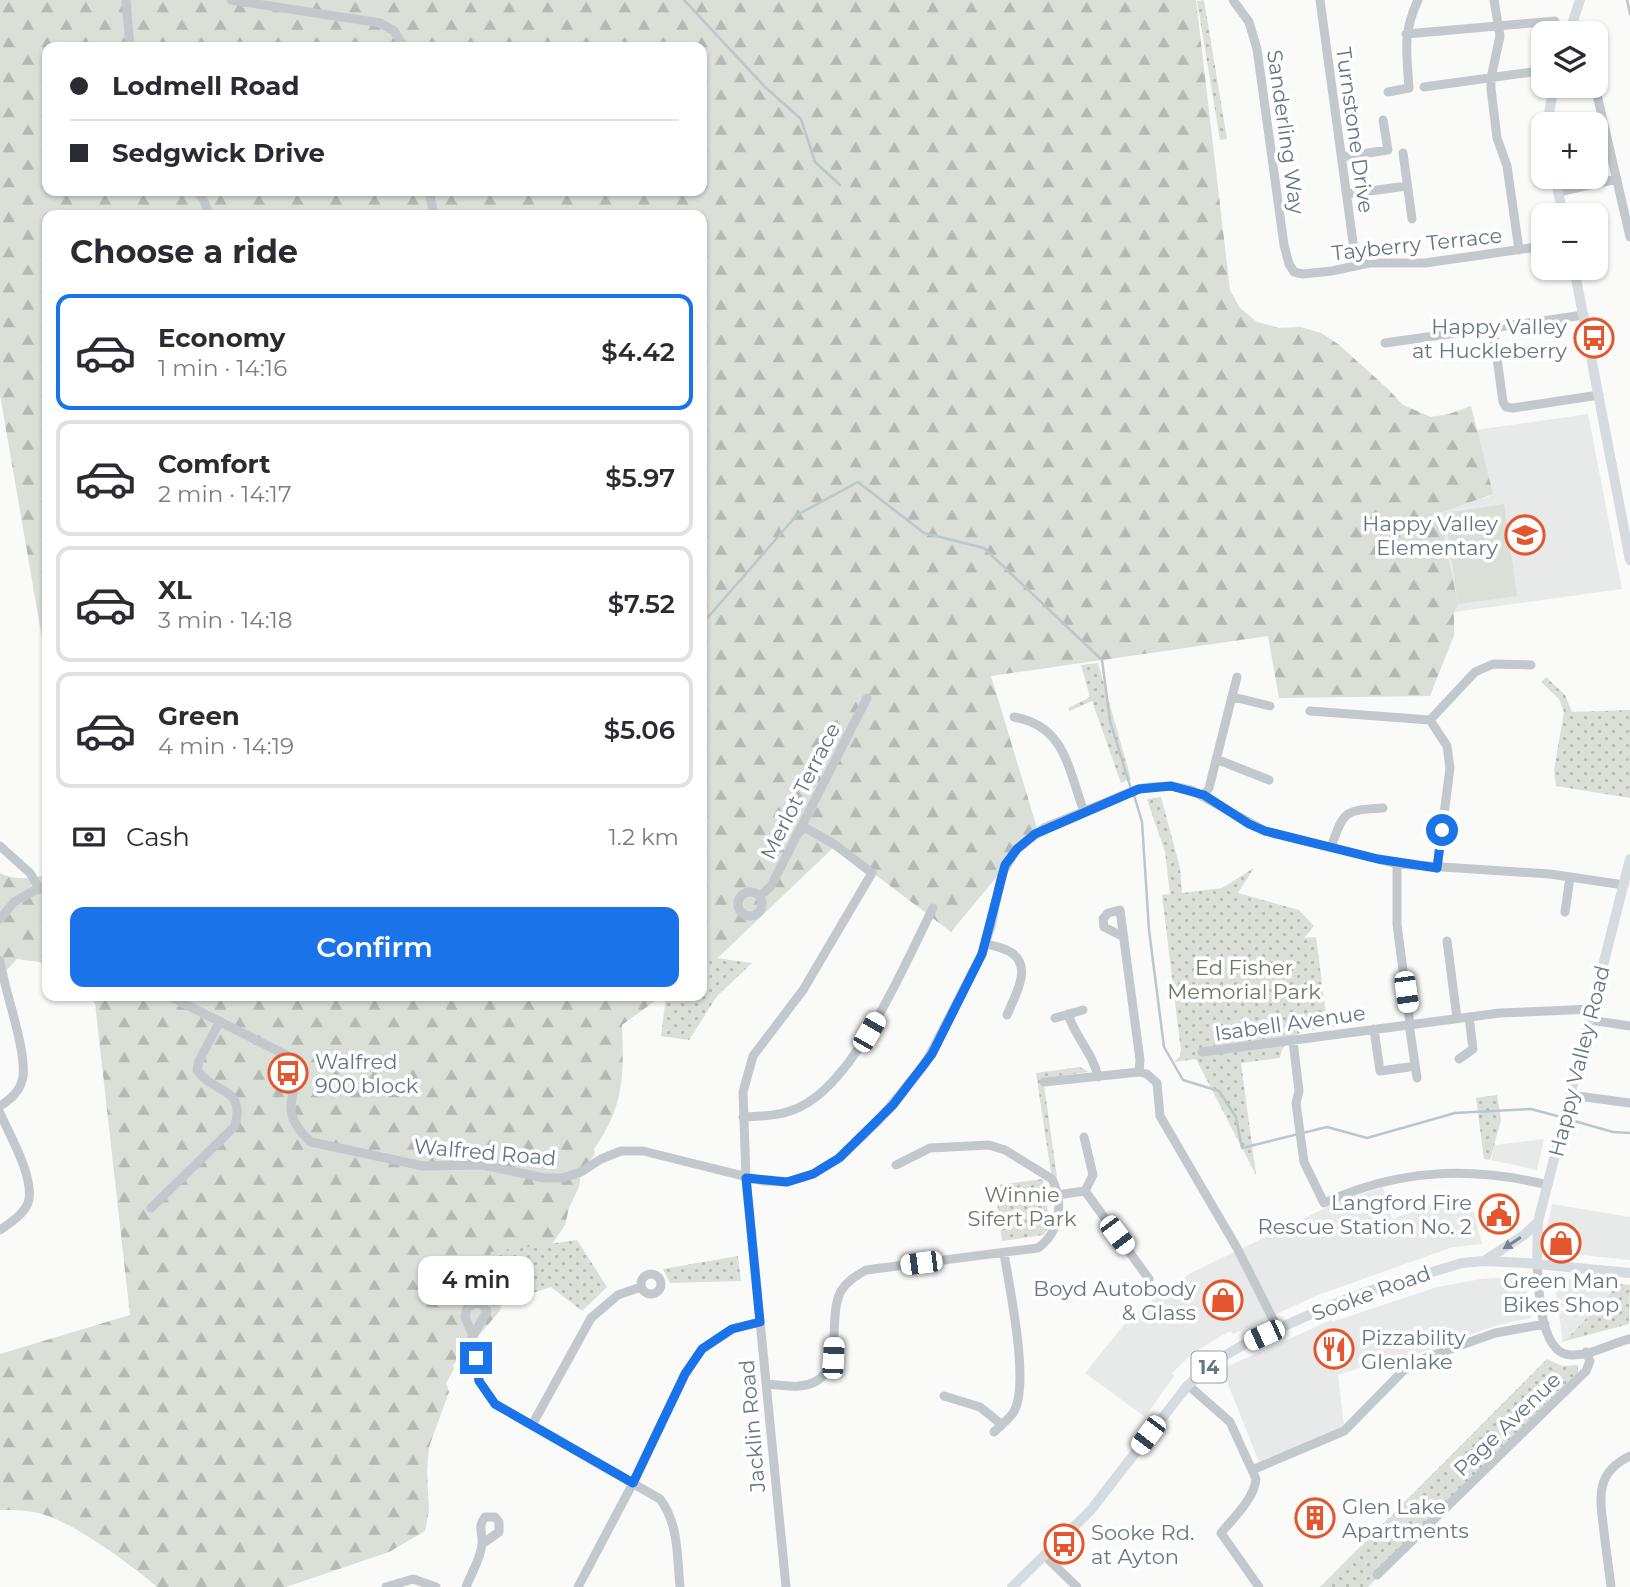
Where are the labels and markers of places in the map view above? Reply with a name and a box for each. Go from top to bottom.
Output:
place label: Happy Valley at Huckleberry [1412,314,1568,363]
bus stop icon: Happy Valley at Huckleberry [1573,317,1615,359]
place label: Happy Valley Elementary [1362,511,1499,560]
school or university icon: Happy Valley Elementary [1504,514,1546,556]
place label: Walfred 900 block [315,1049,419,1098]
bus stop icon: Walfred 900 block [267,1052,309,1094]
place label: Langford Fire Rescue Station No. 2 [1258,1190,1472,1239]
public building icon: Langford Fire Rescue Station No. 2 [1478,1193,1520,1235]
shop icon: Green Man Bikes Shop [1540,1222,1582,1264]
place label: Green Man Bikes Shop [1503,1268,1619,1317]
place label: Boyd Autobody & Glass [1033,1276,1197,1325]
shop icon: Boyd Autobody & Glass [1202,1279,1244,1321]
place label: Pizzability Glenlake [1361,1325,1466,1374]
restaurant icon: Pizzability Glenlake [1313,1328,1355,1370]
place label: Glen Lake Apartments [1342,1494,1469,1543]
building icon: Glen Lake Apartments [1294,1497,1336,1539]
place label: Sooke Rd. at Ayton [1091,1520,1194,1569]
bus stop icon: Sooke Rd. at Ayton [1043,1523,1085,1565]

